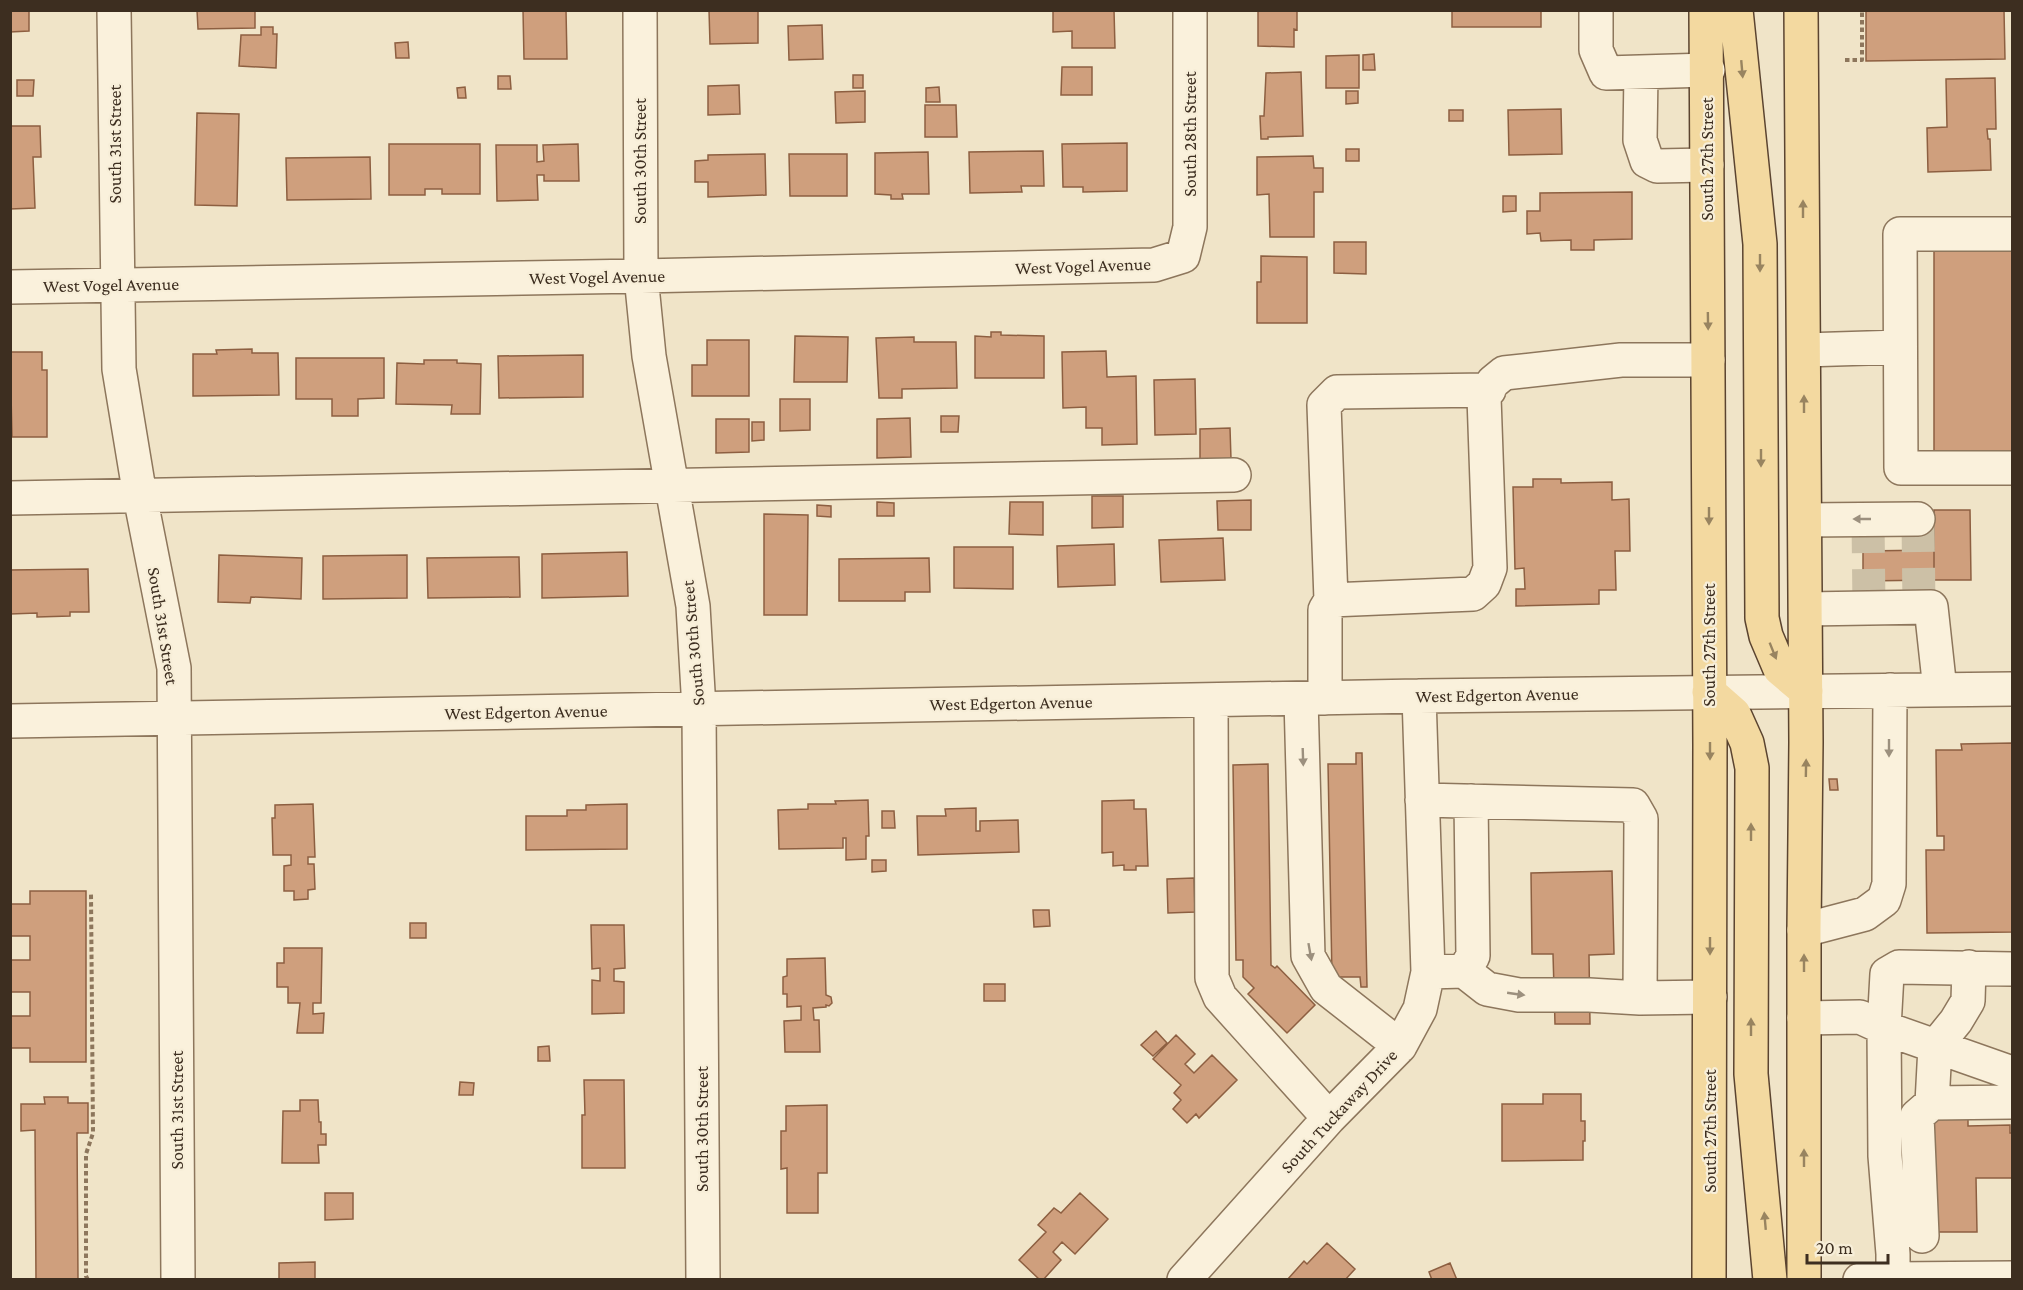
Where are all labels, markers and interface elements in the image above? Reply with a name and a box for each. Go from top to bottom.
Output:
one-way arrow [1737,59,1747,78]
street label: South 28th Street [1180,70,1200,197]
street label: South 31st Street [105,83,125,204]
street label: South 27th Street [1697,96,1717,221]
street label: South 30th Street [630,97,650,224]
one-way arrow [1798,199,1808,218]
one-way arrow [1755,253,1765,272]
street label: West Vogel Avenue [1015,254,1151,278]
street label: West Vogel Avenue [529,266,665,288]
street label: West Vogel Avenue [43,274,179,296]
one-way arrow [1703,311,1713,330]
one-way arrow [1799,394,1809,413]
one-way arrow [1756,448,1766,467]
one-way arrow [1704,506,1714,525]
one-way arrow [1852,514,1871,524]
street label: South 31st Street [144,566,182,687]
street label: South 30th Street [677,578,708,707]
street label: South 27th Street [1699,582,1719,707]
one-way arrow [1769,642,1778,660]
street label: West Edgerton Avenue [1415,684,1579,706]
street label: West Edgerton Avenue [929,692,1093,714]
street label: West Edgerton Avenue [444,701,608,723]
one-way arrow [1884,739,1894,758]
one-way arrow [1705,741,1715,760]
one-way arrow [1298,748,1307,767]
one-way arrow [1801,759,1811,778]
one-way arrow [1746,822,1756,841]
one-way arrow [1705,936,1715,955]
one-way arrow [1305,943,1314,962]
one-way arrow [1799,954,1809,973]
one-way arrow [1506,989,1525,998]
one-way arrow [1746,1017,1756,1036]
street label: South Tuckaway Drive [1277,1045,1401,1177]
street label: South 31st Street [167,1049,187,1170]
street label: South 30th Street [692,1065,712,1192]
street label: South 27th Street [1700,1068,1720,1193]
one-way arrow [1799,1149,1809,1168]
one-way arrow [1760,1212,1770,1231]
scale bar [1807,1227,1888,1265]
text: 20 m [1816,1238,1853,1258]

